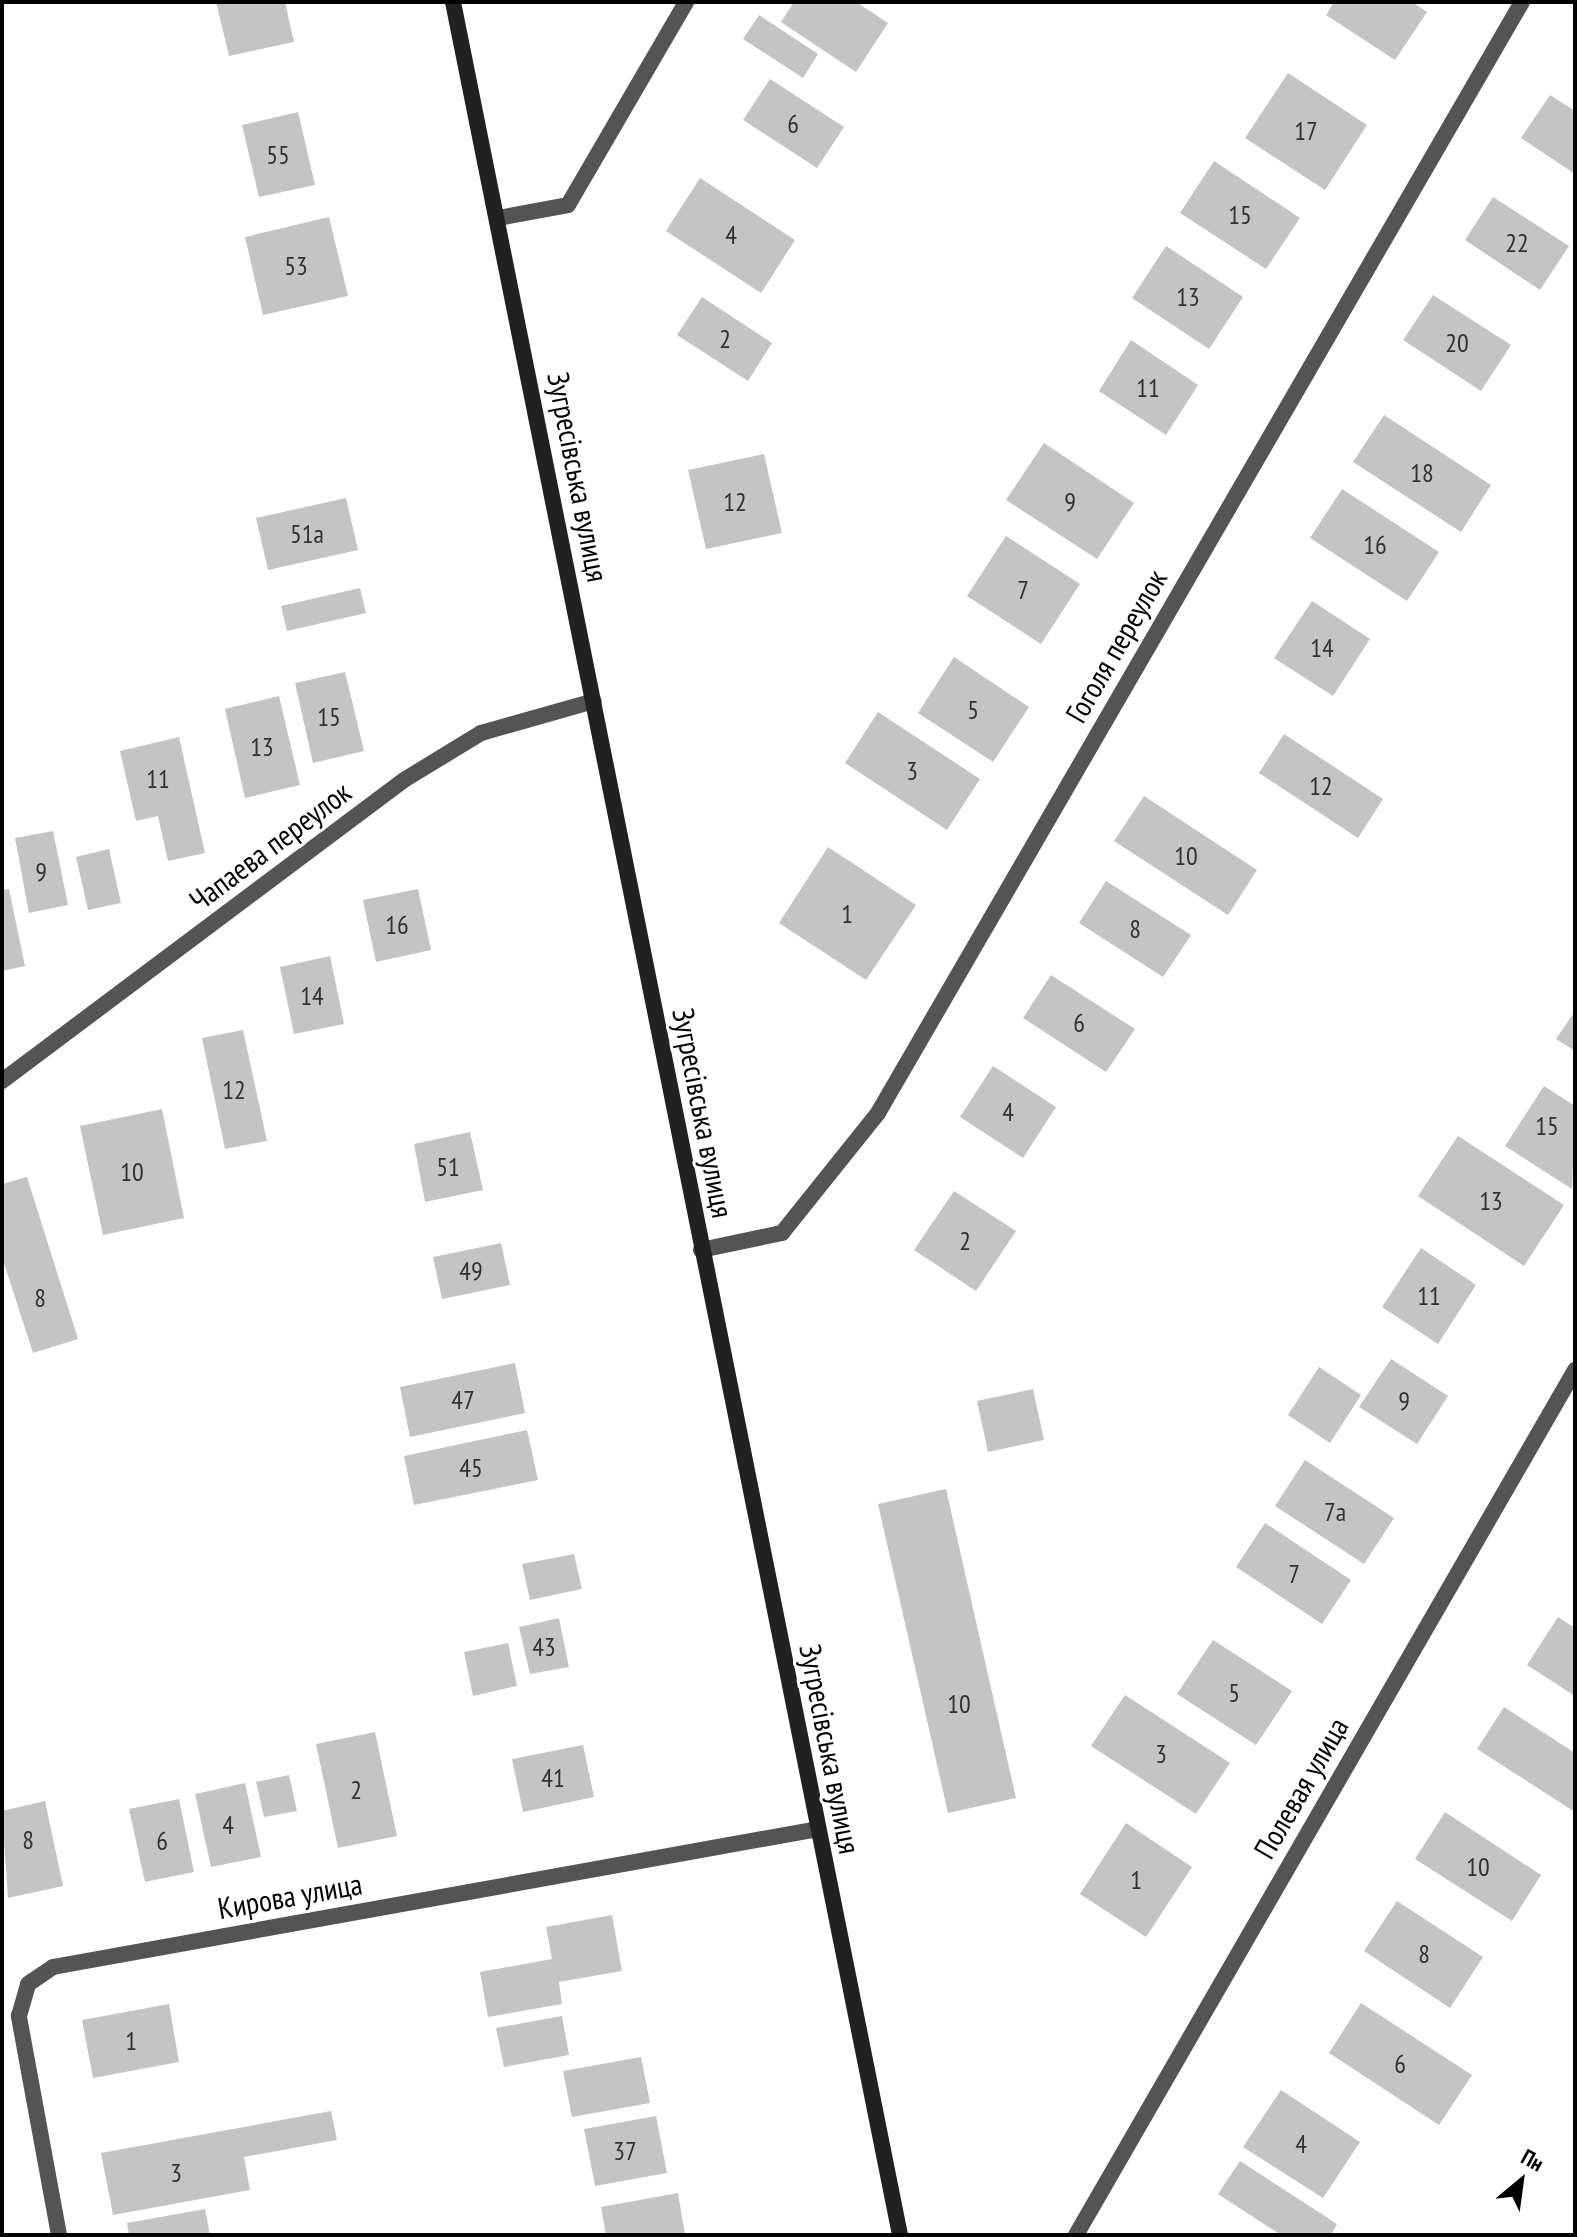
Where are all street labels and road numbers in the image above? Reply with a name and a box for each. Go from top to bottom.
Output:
street label: Зугресівська вулиця [540,369,616,585]
street label: Гоголя переулок [1058,563,1174,729]
street label: Чапаева переулок [182,774,358,918]
street label: Зугресівська вулиця [665,1005,741,1221]
street label: Зугресівська вулиця [792,1641,868,1857]
street label: Полевая улица [1246,1711,1356,1865]
street label: Кирова улица [215,1866,365,1926]

